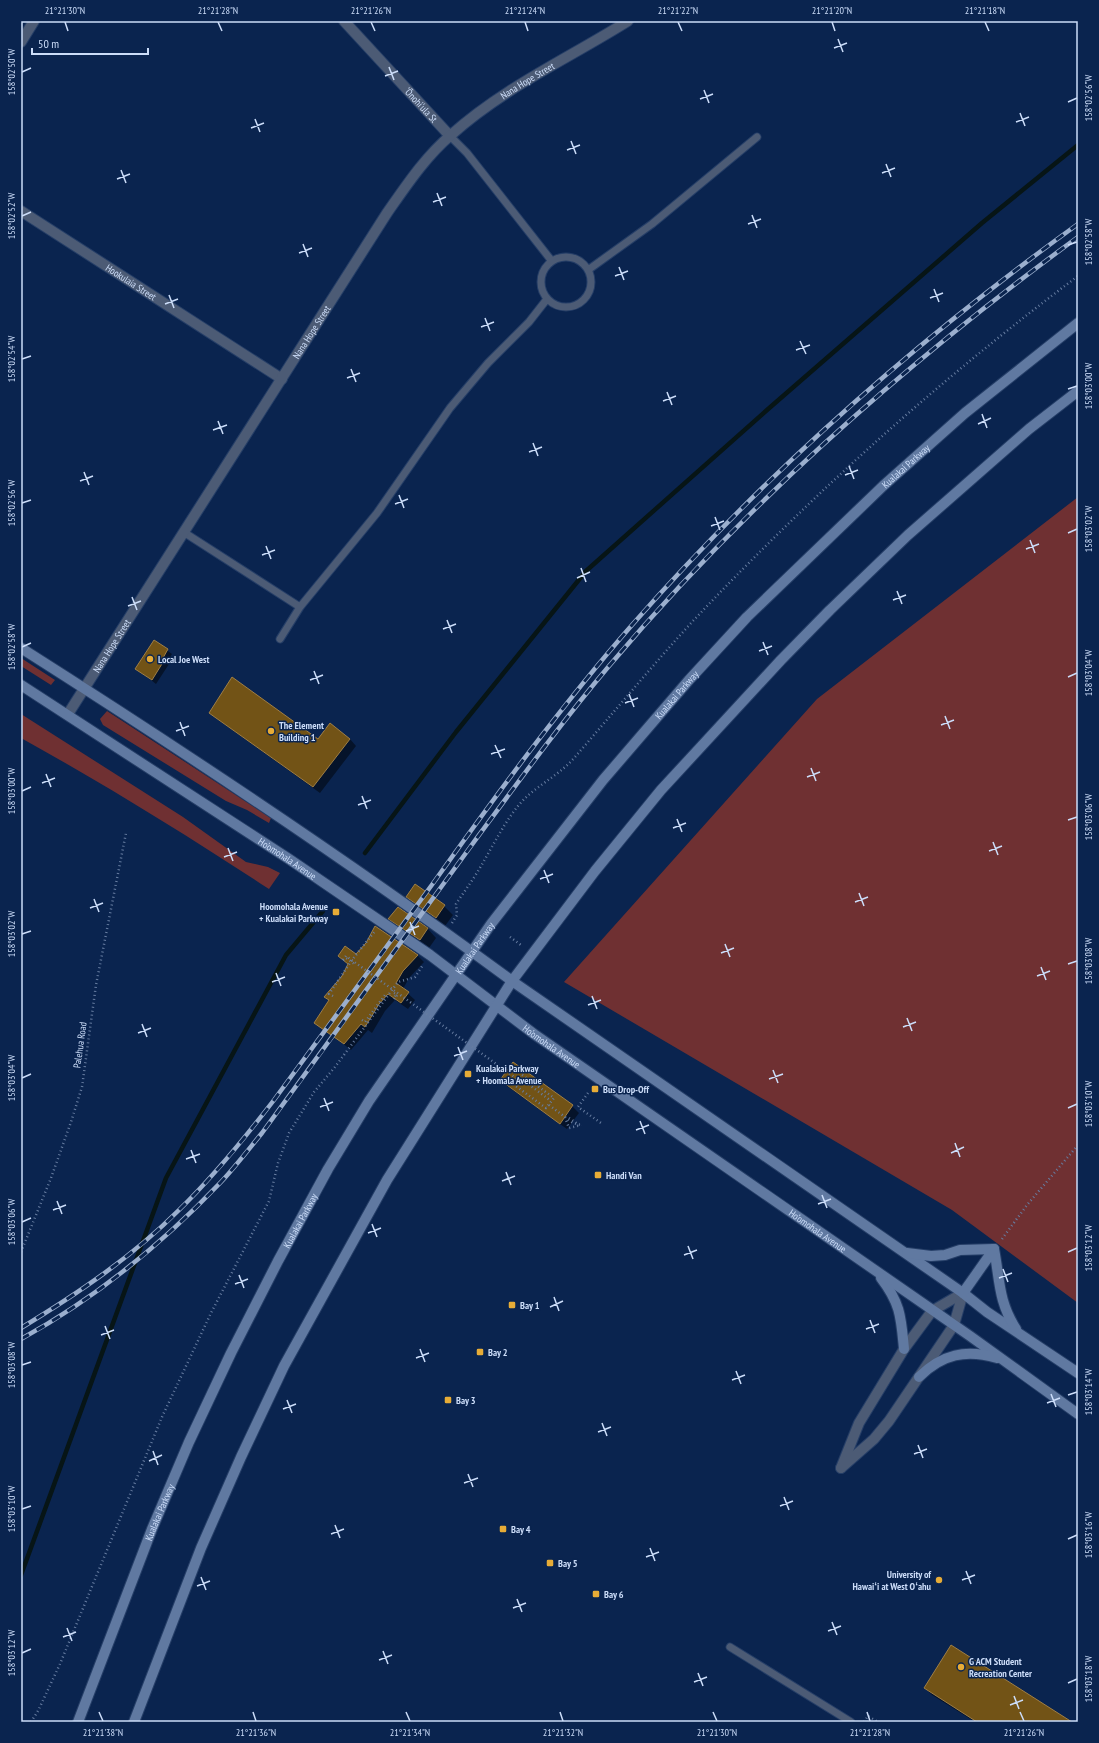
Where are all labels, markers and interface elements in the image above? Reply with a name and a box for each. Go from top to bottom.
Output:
text: 21°21'30"N [45,4,85,17]
text: 21°21'28"N [198,4,238,17]
text: 21°21'26"N [351,4,391,17]
text: 21°21'24"N [505,4,545,17]
text: 21°21'22"N [658,4,698,17]
text: 21°21'20"N [812,4,852,17]
text: 21°21'18"N [965,4,1005,17]
scale bar [32,30,148,56]
text: 50 m [38,36,59,51]
text: 158°02'50"W [5,48,18,95]
street label: Nana Hope Street [498,59,557,102]
text: 158°02'56"W [1082,74,1095,121]
street label: ‘Ōnohi‘ula St [402,85,441,125]
text: 158°02'52"W [5,192,18,239]
text: 158°02'58"W [1082,218,1095,265]
street label: Hookulaia Street [103,261,159,303]
street label: Nana Hope Street [289,302,333,361]
text: 158°02'54"W [5,335,18,382]
text: 158°03'00"W [1082,362,1095,409]
street label: Kualakai Parkway [879,441,932,491]
text: 158°02'56"W [5,479,18,526]
text: 158°03'02"W [1082,505,1095,552]
street label: Nana Hope Street [90,616,133,675]
text: 158°02'58"W [5,623,18,670]
text: 158°03'04"W [1082,649,1095,696]
place label: Local Joe West [158,653,209,666]
marker: Local Joe West [145,654,155,664]
street label: Kualakai Parkway [652,668,701,722]
place label: The Element Building 1 [279,719,324,744]
marker: The Element Building 1 [266,726,276,736]
text: 158°03'00"W [5,767,18,814]
text: 158°03'06"W [1082,793,1095,840]
street label: Ho’omohala Avenue [256,834,319,882]
place label: Hoomohala Avenue + Kualakai Parkway [259,900,329,925]
marker: Hoomohala Avenue + Kualakai Parkway [331,907,341,917]
text: 158°03'02"W [5,910,18,957]
street label: Kualakai Parkway [452,919,497,976]
text: 158°03'08"W [1082,937,1095,984]
street label: Palehua Road [70,1021,90,1069]
street label: Ho’omohala Avenue [520,1021,583,1071]
text: 158°03'04"W [5,1054,18,1101]
place label: Kualakai Parkway + Hoomala Avenue [476,1062,542,1087]
marker: Kualakai Parkway + Hoomala Avenue [463,1069,473,1079]
text: 158°03'10"W [1082,1080,1095,1127]
place label: Bus Drop-Off [603,1083,650,1096]
marker: Bus Drop-Off [590,1084,600,1094]
place label: Handi Van [606,1169,642,1182]
marker: Handi Van [593,1170,603,1180]
street label: Kualakai Parkway [280,1191,320,1250]
text: 158°03'06"W [5,1198,18,1245]
street label: Ho’omohala Avenue [787,1206,849,1255]
text: 158°03'12"W [1082,1224,1095,1271]
place label: Bay 1 [520,1299,540,1312]
marker: Bay 1 [507,1300,517,1310]
text: 158°03'08"W [5,1341,18,1388]
place label: Bay 2 [488,1346,508,1359]
marker: Bay 2 [475,1347,485,1357]
text: 158°03'14"W [1082,1368,1095,1415]
place label: Bay 3 [456,1394,476,1407]
marker: Bay 3 [443,1395,453,1405]
street label: Kualakai Parkway [142,1482,177,1542]
text: 158°03'10"W [5,1485,18,1532]
text: 158°03'16"W [1082,1511,1095,1558]
place label: Bay 4 [511,1523,531,1536]
marker: Bay 4 [498,1524,508,1534]
place label: Bay 5 [558,1557,578,1570]
marker: Bay 5 [545,1558,555,1568]
place label: University of Hawaiʻi at West Oʻahu [853,1568,932,1593]
marker: University of Hawaiʻi at West Oʻahu [934,1575,944,1585]
place label: Bay 6 [604,1588,624,1601]
marker: Bay 6 [591,1589,601,1599]
text: 158°03'12"W [5,1629,18,1676]
place label: G ACM Student Recreation Center [969,1655,1032,1680]
text: 158°03'18"W [1082,1655,1095,1702]
marker: G ACM Student Recreation Center [956,1662,966,1672]
text: 21°21'38"N [83,1726,123,1739]
text: 21°21'36"N [236,1726,276,1739]
text: 21°21'34"N [390,1726,430,1739]
text: 21°21'32"N [543,1726,583,1739]
text: 21°21'30"N [697,1726,737,1739]
text: 21°21'28"N [850,1726,890,1739]
text: 21°21'26"N [1004,1726,1044,1739]

